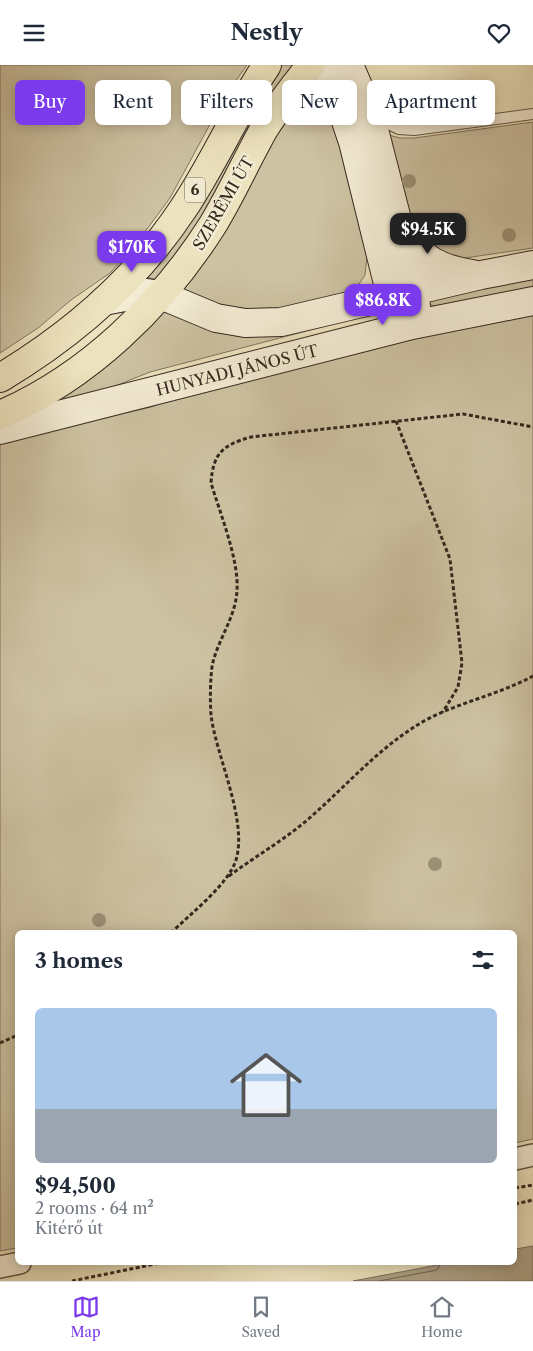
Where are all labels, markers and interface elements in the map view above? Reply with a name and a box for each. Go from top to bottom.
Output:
icon: menu [20,19,48,47]
text: Nestly [231,19,302,46]
icon: heart [485,19,513,47]
chip: Buy [15,80,85,125]
chip: Rent [95,80,171,125]
chip: Filters [181,80,272,125]
chip: New [282,80,357,125]
chip: Apartment [367,80,495,125]
street label: SZERÉMI ÚT [188,153,258,253]
road number: 6 [185,177,205,203]
pin: $94.5K [387,213,469,255]
text: $94.5K [401,219,455,239]
pin: $170K [97,231,167,273]
text: $170K [108,237,156,257]
pin: $86.8K [342,283,424,326]
text: $86.8K [355,290,411,310]
street label: HUNYADI JÁNOS ÚT [154,340,320,400]
icon: filters [469,946,497,974]
text: 3 homes [35,948,123,973]
icon: home [221,1040,311,1130]
text: $94,500 [35,1173,116,1198]
text: 2 rooms · 64 m² [35,1198,154,1218]
text: Kitérő út [35,1218,103,1238]
tab: Map [70,1293,101,1341]
tab: Saved [242,1293,280,1341]
tab: Home [421,1293,462,1341]

